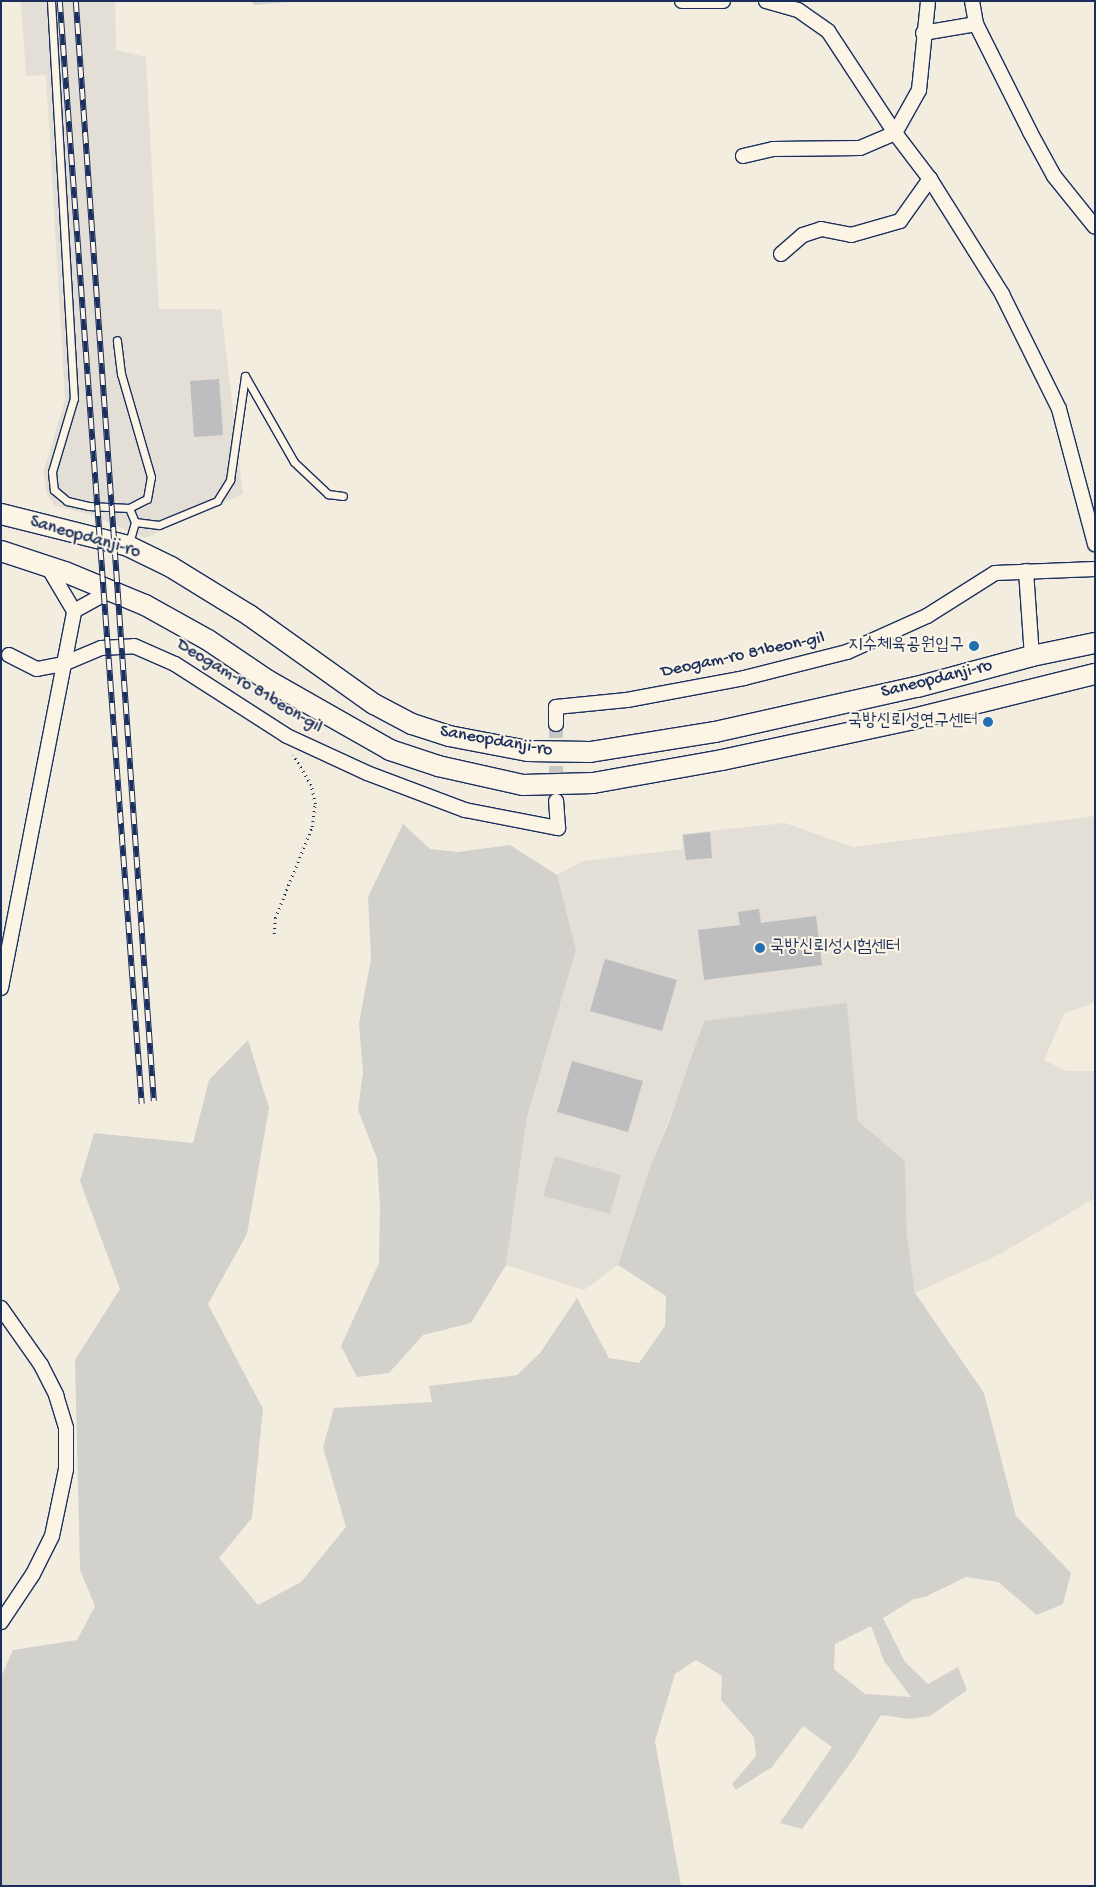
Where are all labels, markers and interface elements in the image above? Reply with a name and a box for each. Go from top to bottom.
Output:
street label: Saneopdanji-ro [27,512,143,564]
street label: Deogam-ro 81beon-gil [659,628,827,684]
street label: Deogam-ro 81beon-gil [172,635,326,739]
place label: 지수체육공원입구 [848,635,964,657]
marker: 지수체육공원입구 [968,640,980,652]
street label: Saneopdanji-ro [879,656,995,704]
place label: 국방신뢰성연구센터 [848,711,978,733]
marker: 국방신뢰성연구센터 [982,716,994,728]
street label: Saneopdanji-ro [438,721,554,763]
place label: 국방신뢰성시험센터 [770,937,900,959]
marker: 국방신뢰성시험센터 [754,942,766,954]

